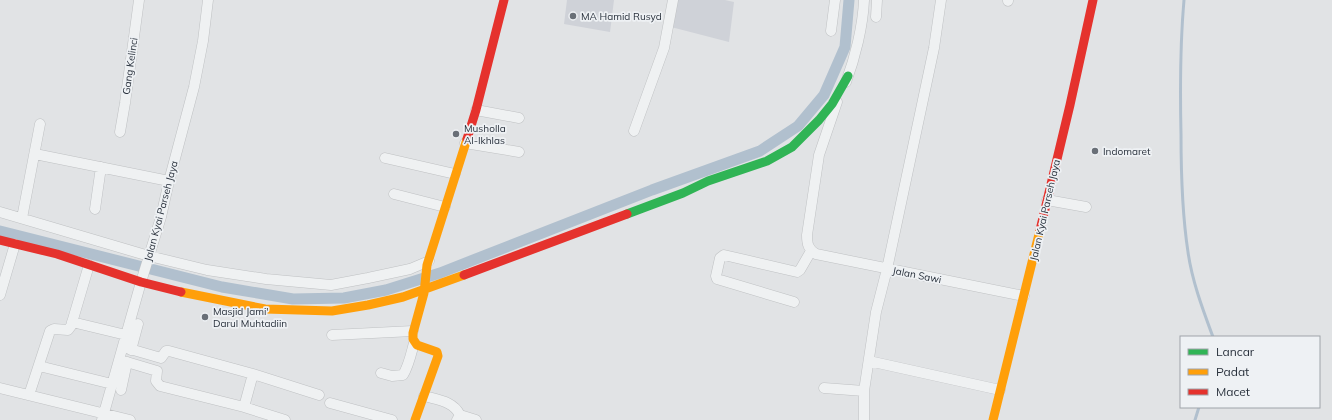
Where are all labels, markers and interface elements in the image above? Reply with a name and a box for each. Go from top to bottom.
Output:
place label: MA Hamid Rusyd [581,10,662,23]
marker: MA Hamid Rusyd [568,11,578,21]
street label: Gang Kelinci [120,37,140,95]
place label: Musholla Al-Ikhlas [464,122,506,147]
marker: Musholla Al-Ikhlas [451,129,461,139]
place label: Indomaret [1103,145,1151,158]
marker: Indomaret [1090,146,1100,156]
street label: Jalan Kyai Parseh Jaya [1027,158,1063,262]
street label: Jalan Kyai Parseh Jaya [141,159,181,263]
street label: Jalan Sawi [892,264,942,286]
place label: Masjid Jami' Darul Muhtadiin [213,305,287,330]
marker: Masjid Jami' Darul Muhtadiin [200,312,210,322]
legend [1180,336,1320,408]
text: Lancar [1216,344,1255,359]
text: Padat [1216,364,1249,379]
text: Macet [1216,384,1250,399]

